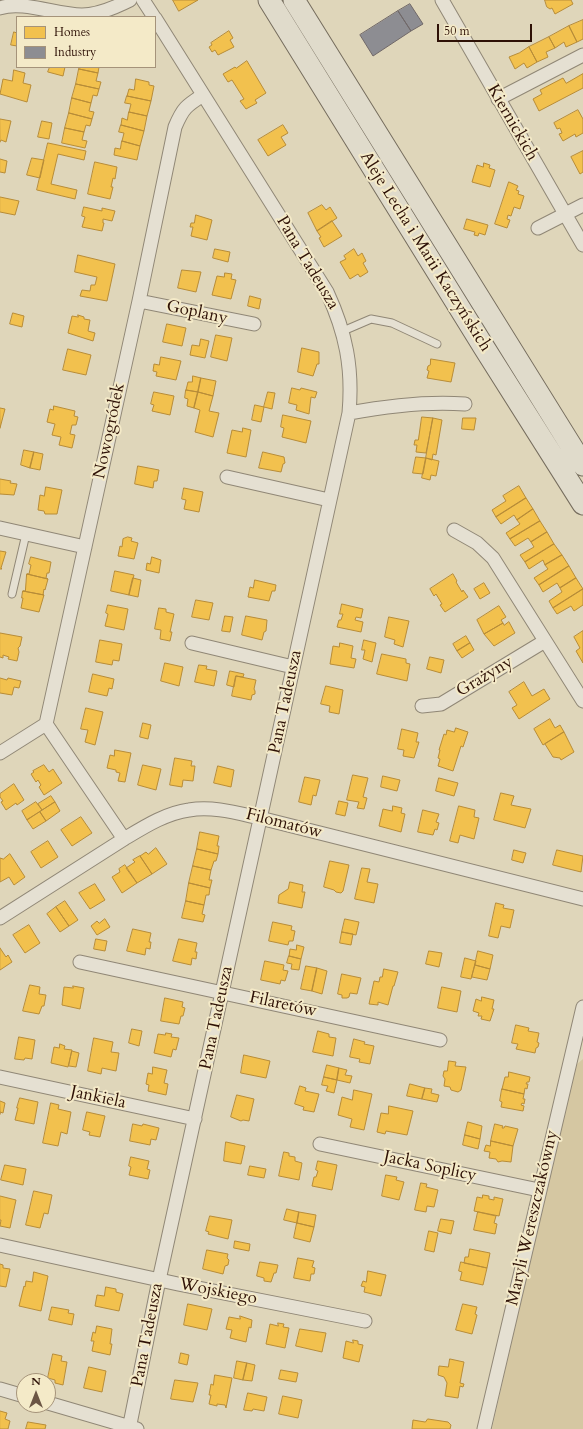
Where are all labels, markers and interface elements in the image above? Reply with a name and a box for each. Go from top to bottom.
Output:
legend [16,16,156,68]
scale bar [439,16,534,42]
text: 50 m [444,23,470,39]
text: Homes [54,24,90,40]
text: Industry [54,44,96,60]
street label: Kiernickich [482,81,542,165]
street label: Aleje Lecha i Marii Kaczyńskich [355,148,495,356]
street label: Pana Tadeusza [271,213,343,313]
street label: Goplany [165,297,229,329]
street label: Nowogródek [90,381,130,481]
street label: Pana Tadeusza [265,648,307,756]
street label: Grażyny [453,652,517,702]
street label: Filomatów [244,805,324,843]
street label: Pana Tadeusza [196,964,238,1072]
street label: Filaretów [248,988,318,1022]
street label: Jankiela [68,1082,128,1114]
street label: Maryli Wereszczakówny [503,1128,563,1308]
street label: Jacka Soplicy [382,1147,478,1187]
street label: Wojskiego [177,1274,259,1310]
street label: Pana Tadeusza [128,1281,168,1389]
north arrow [16,1373,56,1413]
text: N [31,1374,41,1389]

